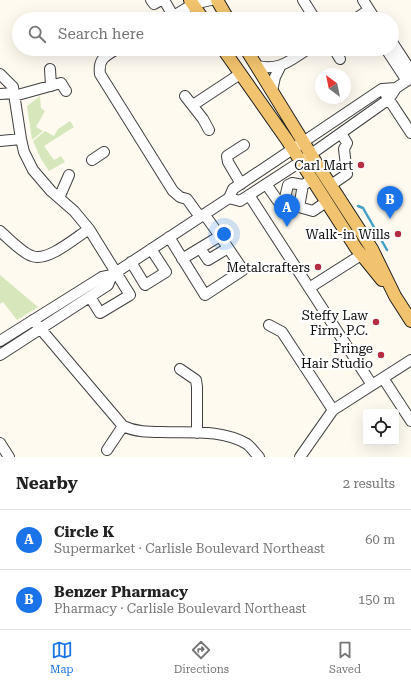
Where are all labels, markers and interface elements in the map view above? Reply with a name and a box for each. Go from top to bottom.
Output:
search box [12,12,399,56]
icon: search [26,23,48,45]
text: Search here [58,25,144,43]
north arrow [315,68,351,104]
place label: Carl Mart [294,158,353,173]
marker: Carl Mart [356,160,366,170]
pin: B [377,186,403,219]
pin: A [274,194,300,227]
your location [214,224,234,244]
place label: Walk-in Wills [306,227,390,242]
marker: Walk-in Wills [393,229,403,239]
place label: Metalcrafters [227,260,310,275]
marker: Metalcrafters [313,262,323,272]
place label: Steffy Law Firm, P.C. [302,308,368,338]
marker: Steffy Law Firm, P.C. [371,317,381,327]
place label: Fringe Hair Studio [301,341,373,371]
marker: Fringe Hair Studio [376,350,386,360]
map controls [363,409,399,445]
button: locate [363,409,399,445]
text: Nearby [16,473,78,493]
text: 2 results [343,476,395,491]
text: Circle K [54,523,114,541]
text: A [24,532,34,547]
text: 60 m [365,532,395,547]
text: Supermarket · Carlisle Boulevard Northeast [54,541,325,556]
text: Benzer Pharmacy [54,583,188,601]
text: B [24,592,34,607]
text: 150 m [358,592,395,607]
text: Pharmacy · Carlisle Boulevard Northeast [54,601,306,616]
tab: Map [50,639,74,676]
tab: Directions [174,639,229,676]
tab: Saved [329,639,361,676]

